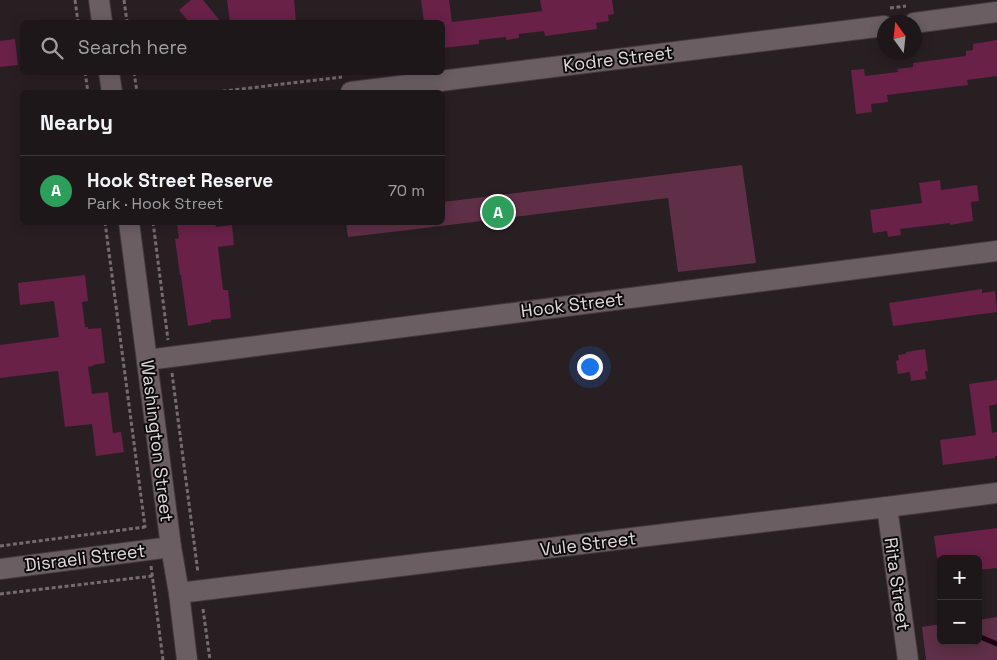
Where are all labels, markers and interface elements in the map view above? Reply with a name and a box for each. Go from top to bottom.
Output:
north arrow [877,15,922,60]
search box [20,20,445,75]
icon: search [38,34,66,62]
text: Search here [78,35,188,60]
street label: Kodre Street [562,40,674,77]
text: Nearby [40,109,113,136]
text: Hook Street Reserve [87,168,273,193]
text: A [51,180,61,201]
text: 70 m [388,180,425,201]
text: Park · Hook Street [87,193,223,214]
pin: A [482,193,514,231]
street label: Hook Street [519,287,625,322]
your location [577,354,603,380]
street label: Washington Street [136,359,179,523]
street label: Vule Street [539,526,637,561]
street label: Rita Street [880,536,915,632]
street label: Disraeli Street [23,539,147,576]
map controls [937,555,982,645]
button: + [937,555,982,600]
button: − [937,600,982,645]

